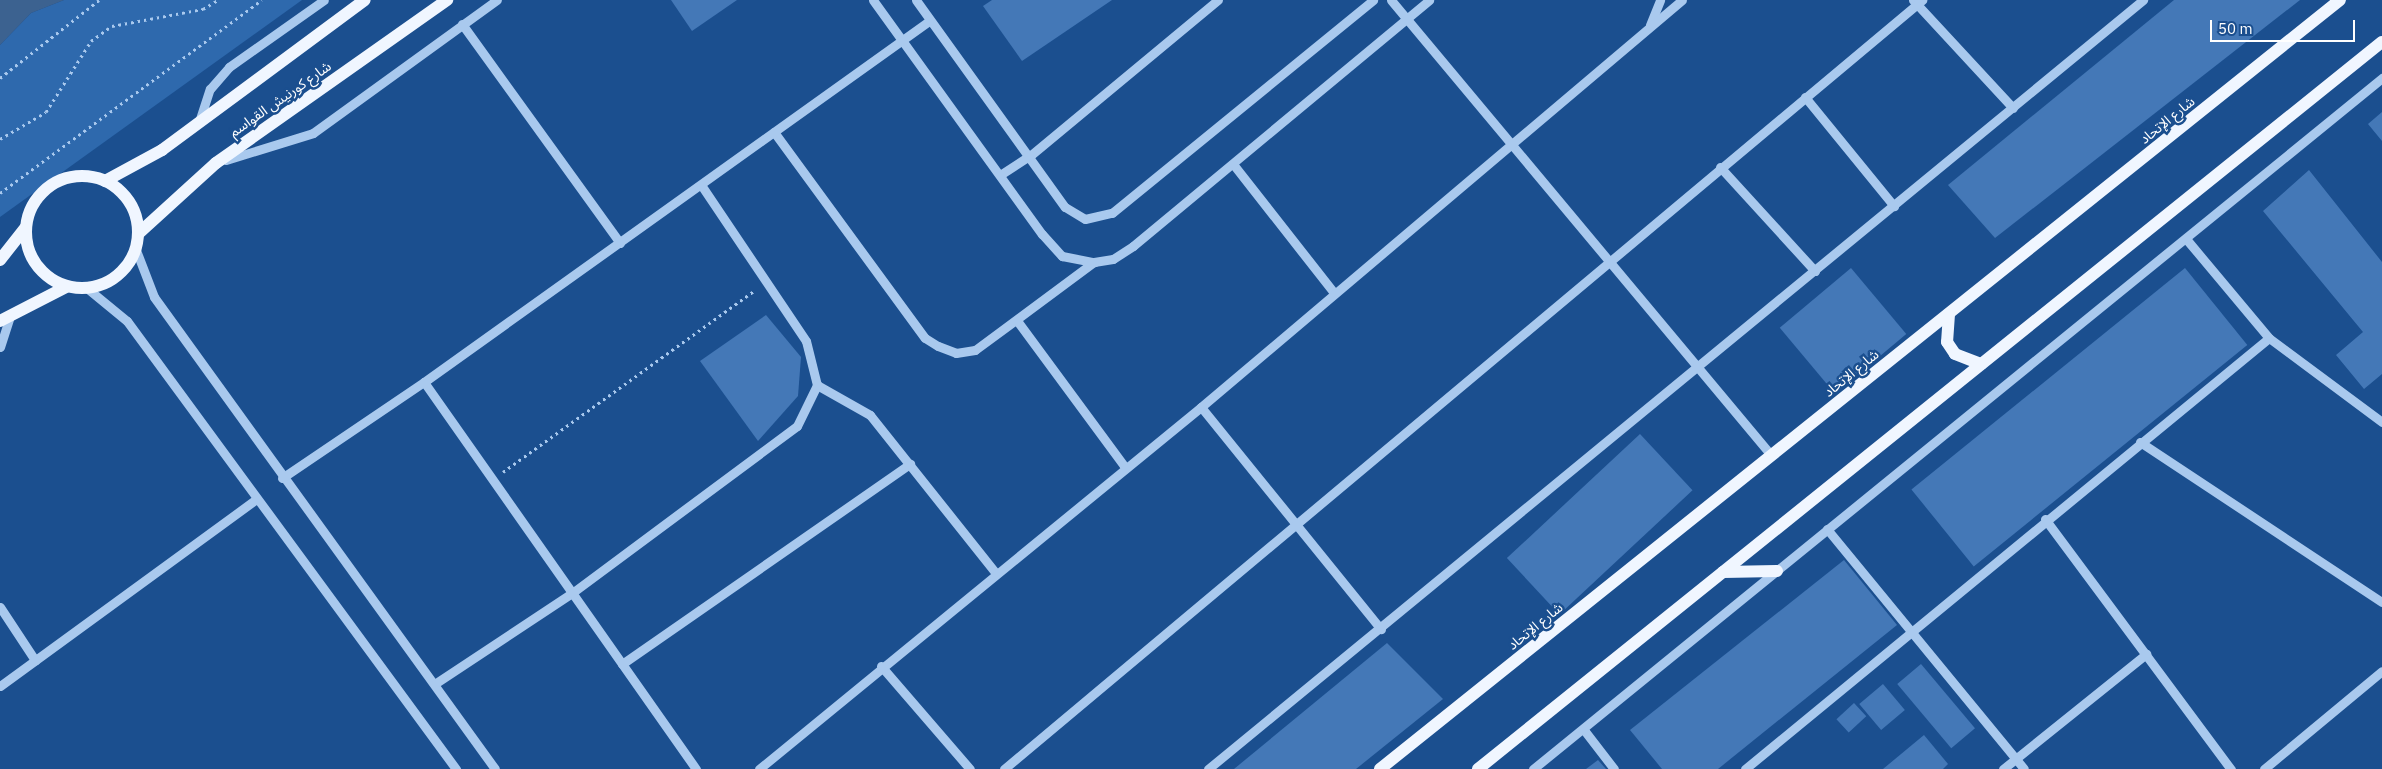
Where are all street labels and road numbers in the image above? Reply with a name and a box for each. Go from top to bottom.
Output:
street label: شارع كورنيش القواسم [226,58,334,140]
street label: شارع الإتحاد [2136,93,2198,147]
street label: شارع الإتحاد [1820,346,1882,400]
street label: شارع الإتحاد [1504,599,1566,653]

